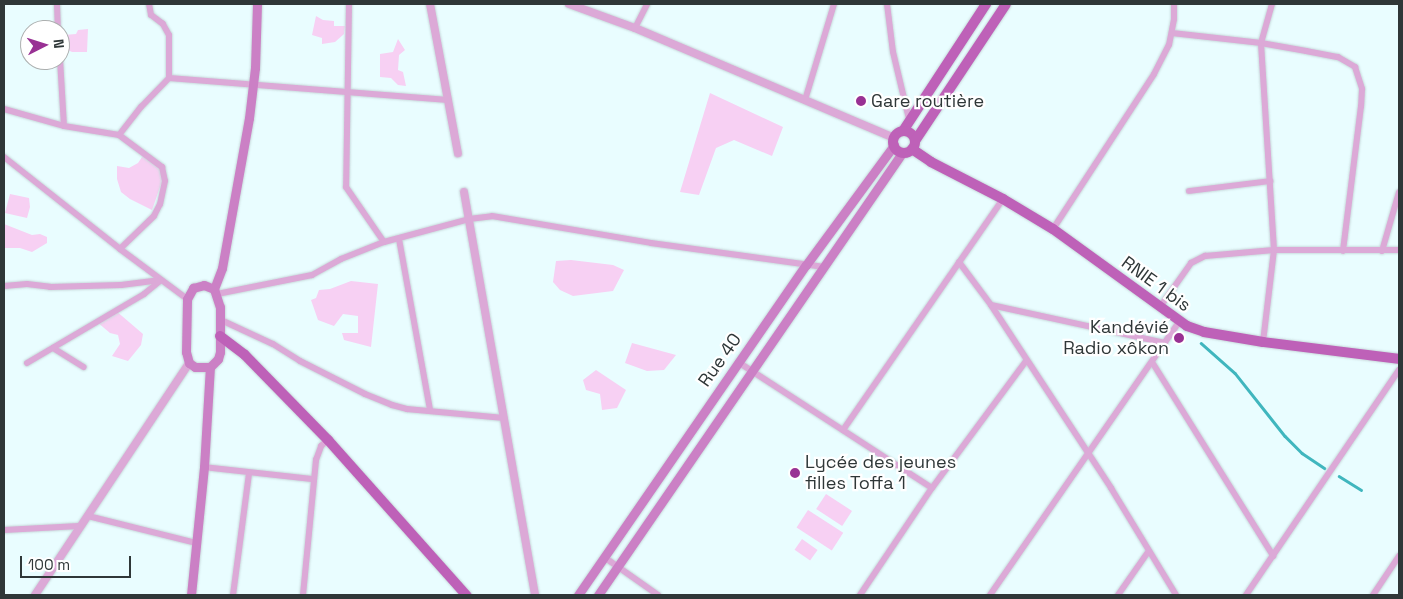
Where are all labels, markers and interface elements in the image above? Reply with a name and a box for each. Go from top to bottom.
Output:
north arrow [20,20,70,70]
text: N [50,38,68,49]
place label: Gare routière [871,90,984,112]
marker: Gare routière [855,95,867,107]
street label: RNIE 1 bis [1117,252,1195,316]
place label: Kandévié Radio xôkon [1063,317,1169,359]
street label: Rue 40 [694,329,746,391]
marker: Kandévié Radio xôkon [1173,332,1185,344]
place label: Lycée des jeunes filles Toffa 1 [805,452,956,494]
marker: Lycée des jeunes filles Toffa 1 [789,467,801,479]
scale bar [22,546,134,578]
text: 100 m [28,555,70,574]

